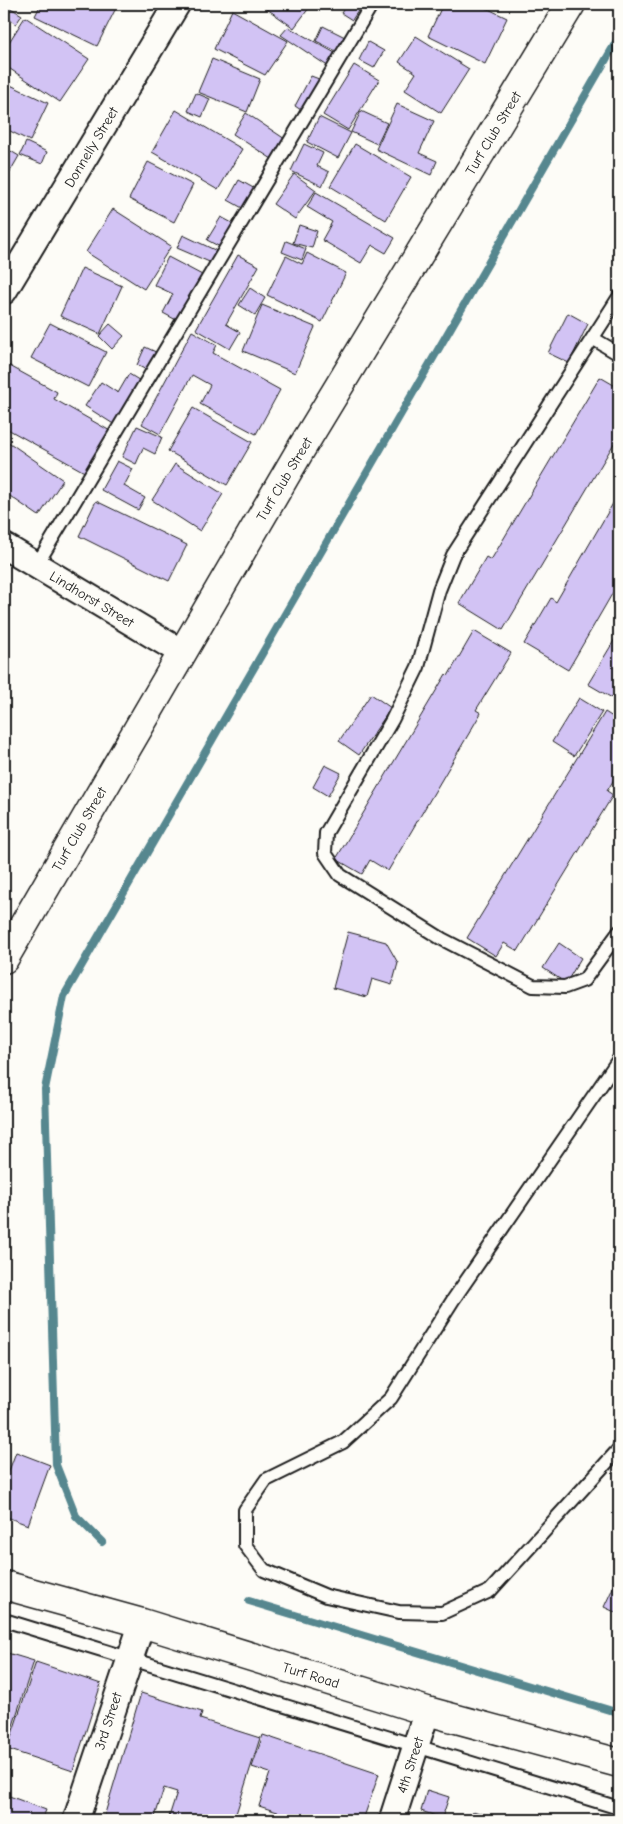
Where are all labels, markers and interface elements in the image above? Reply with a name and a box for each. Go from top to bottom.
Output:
street label: Turf Club Street [462,87,526,178]
street label: Donnelly Street [61,103,123,191]
street label: Turf Club Street [253,433,317,524]
street label: Lindhorst Street [46,568,138,632]
street label: Turf Club Street [48,783,111,874]
street label: Turf Road [280,1659,341,1692]
street label: 3rd Street [91,1689,126,1752]
street label: 4th Street [393,1734,428,1795]

